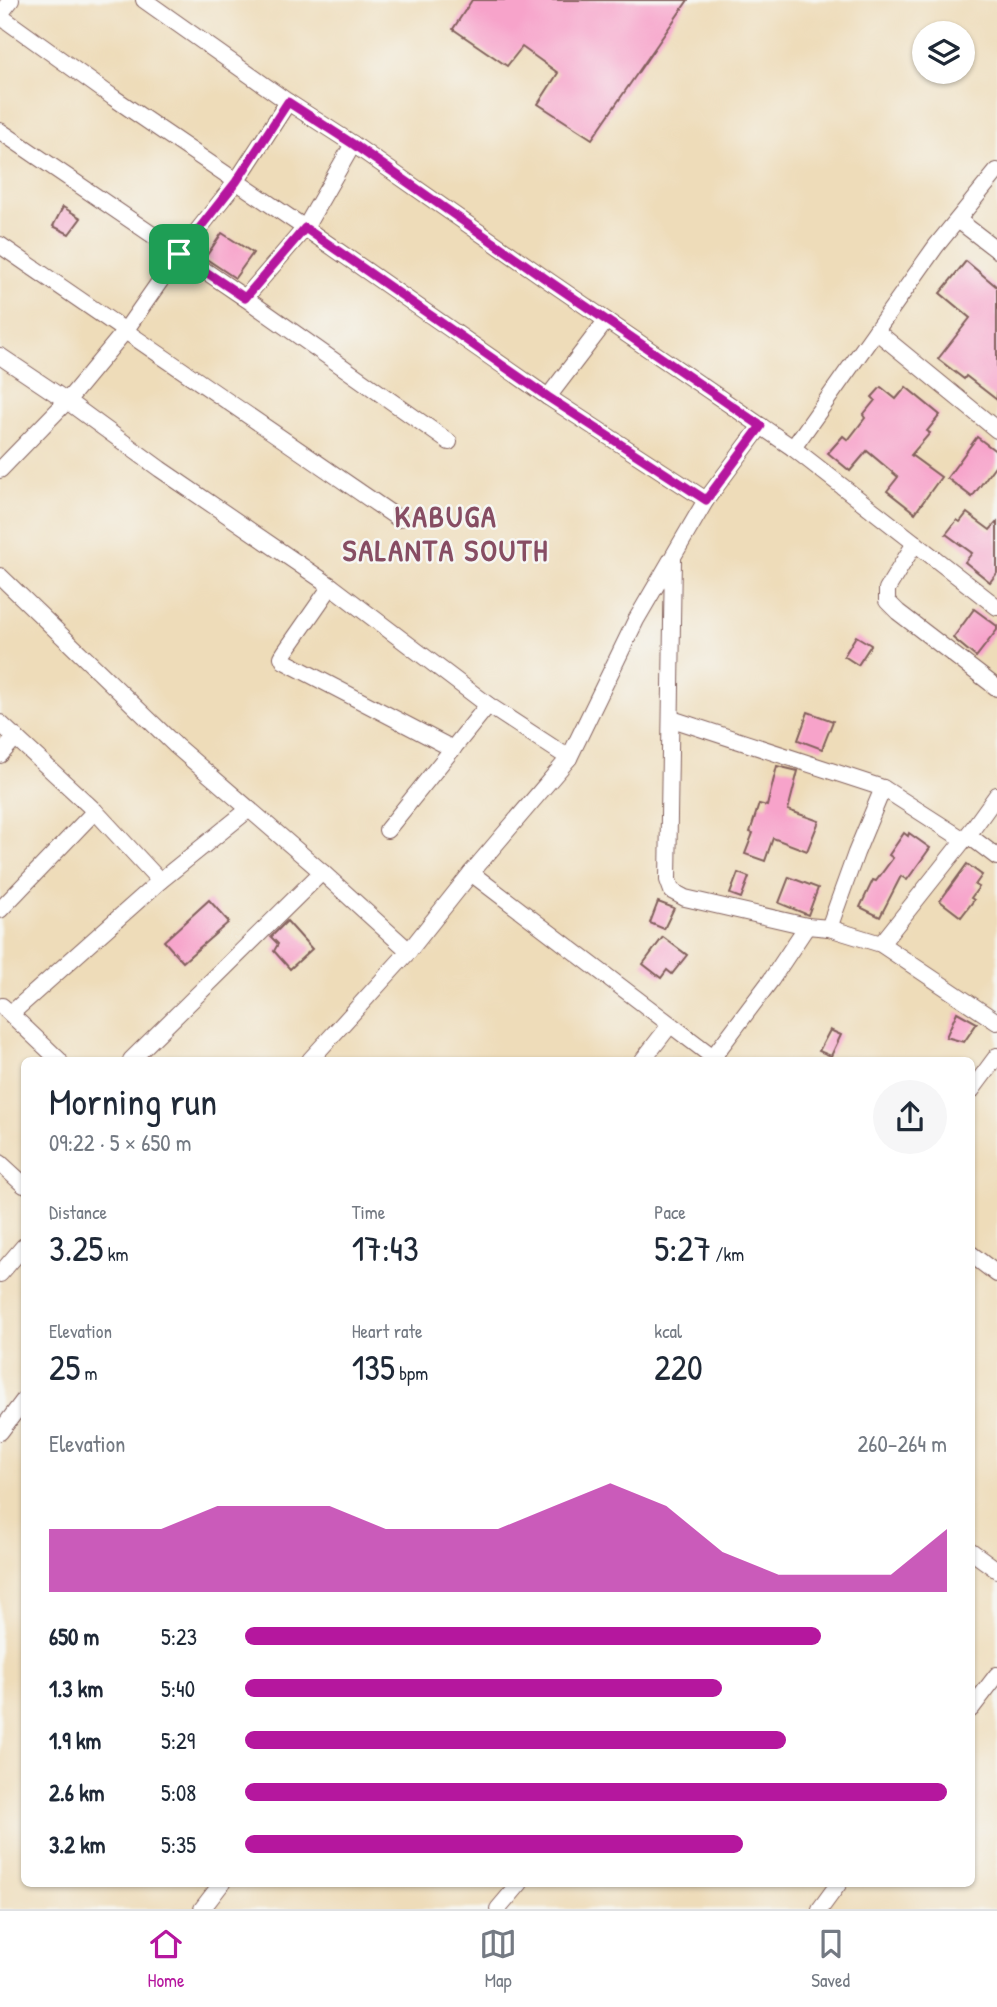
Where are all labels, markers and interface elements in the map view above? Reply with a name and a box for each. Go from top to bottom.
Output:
map controls [912,21,975,84]
button: layers [912,21,975,84]
pin [149,224,209,284]
icon: arrive [160,235,198,273]
district label: KABUGA SALANTA SOUTH [343,496,549,570]
text: Morning run [49,1075,217,1127]
button: share [873,1080,947,1154]
text: 09:22 · 5 × 650 m [49,1127,192,1158]
text: Distance [49,1199,107,1225]
text: Time [352,1199,385,1225]
text: Pace [654,1199,686,1225]
text: 3.25 [49,1225,103,1272]
text: 17:43 [352,1225,419,1272]
text: 5:27 [654,1225,711,1272]
text: km [103,1241,129,1267]
text: /km [711,1241,744,1267]
text: Elevation [49,1318,112,1344]
text: Heart rate [352,1318,423,1344]
text: kcal [654,1318,682,1344]
text: 25 [49,1344,80,1391]
text: 135 [352,1344,395,1391]
text: 220 [654,1344,703,1391]
text: m [80,1360,97,1386]
text: bpm [395,1360,428,1386]
text: Elevation [49,1428,125,1459]
text: 260–264 m [858,1428,947,1459]
text: 650 m [49,1621,99,1652]
text: 5:23 [161,1621,197,1652]
text: 1.3 km [49,1673,103,1704]
text: 5:40 [161,1673,195,1704]
text: 1.9 km [49,1725,101,1756]
text: 5:29 [161,1725,195,1756]
text: 2.6 km [49,1777,104,1808]
text: 5:08 [161,1777,196,1808]
text: 3.2 km [49,1829,105,1860]
text: 5:35 [161,1829,196,1860]
tab: Home [147,1925,185,1993]
tab: Map [479,1925,517,1993]
tab: Saved [811,1925,850,1993]

